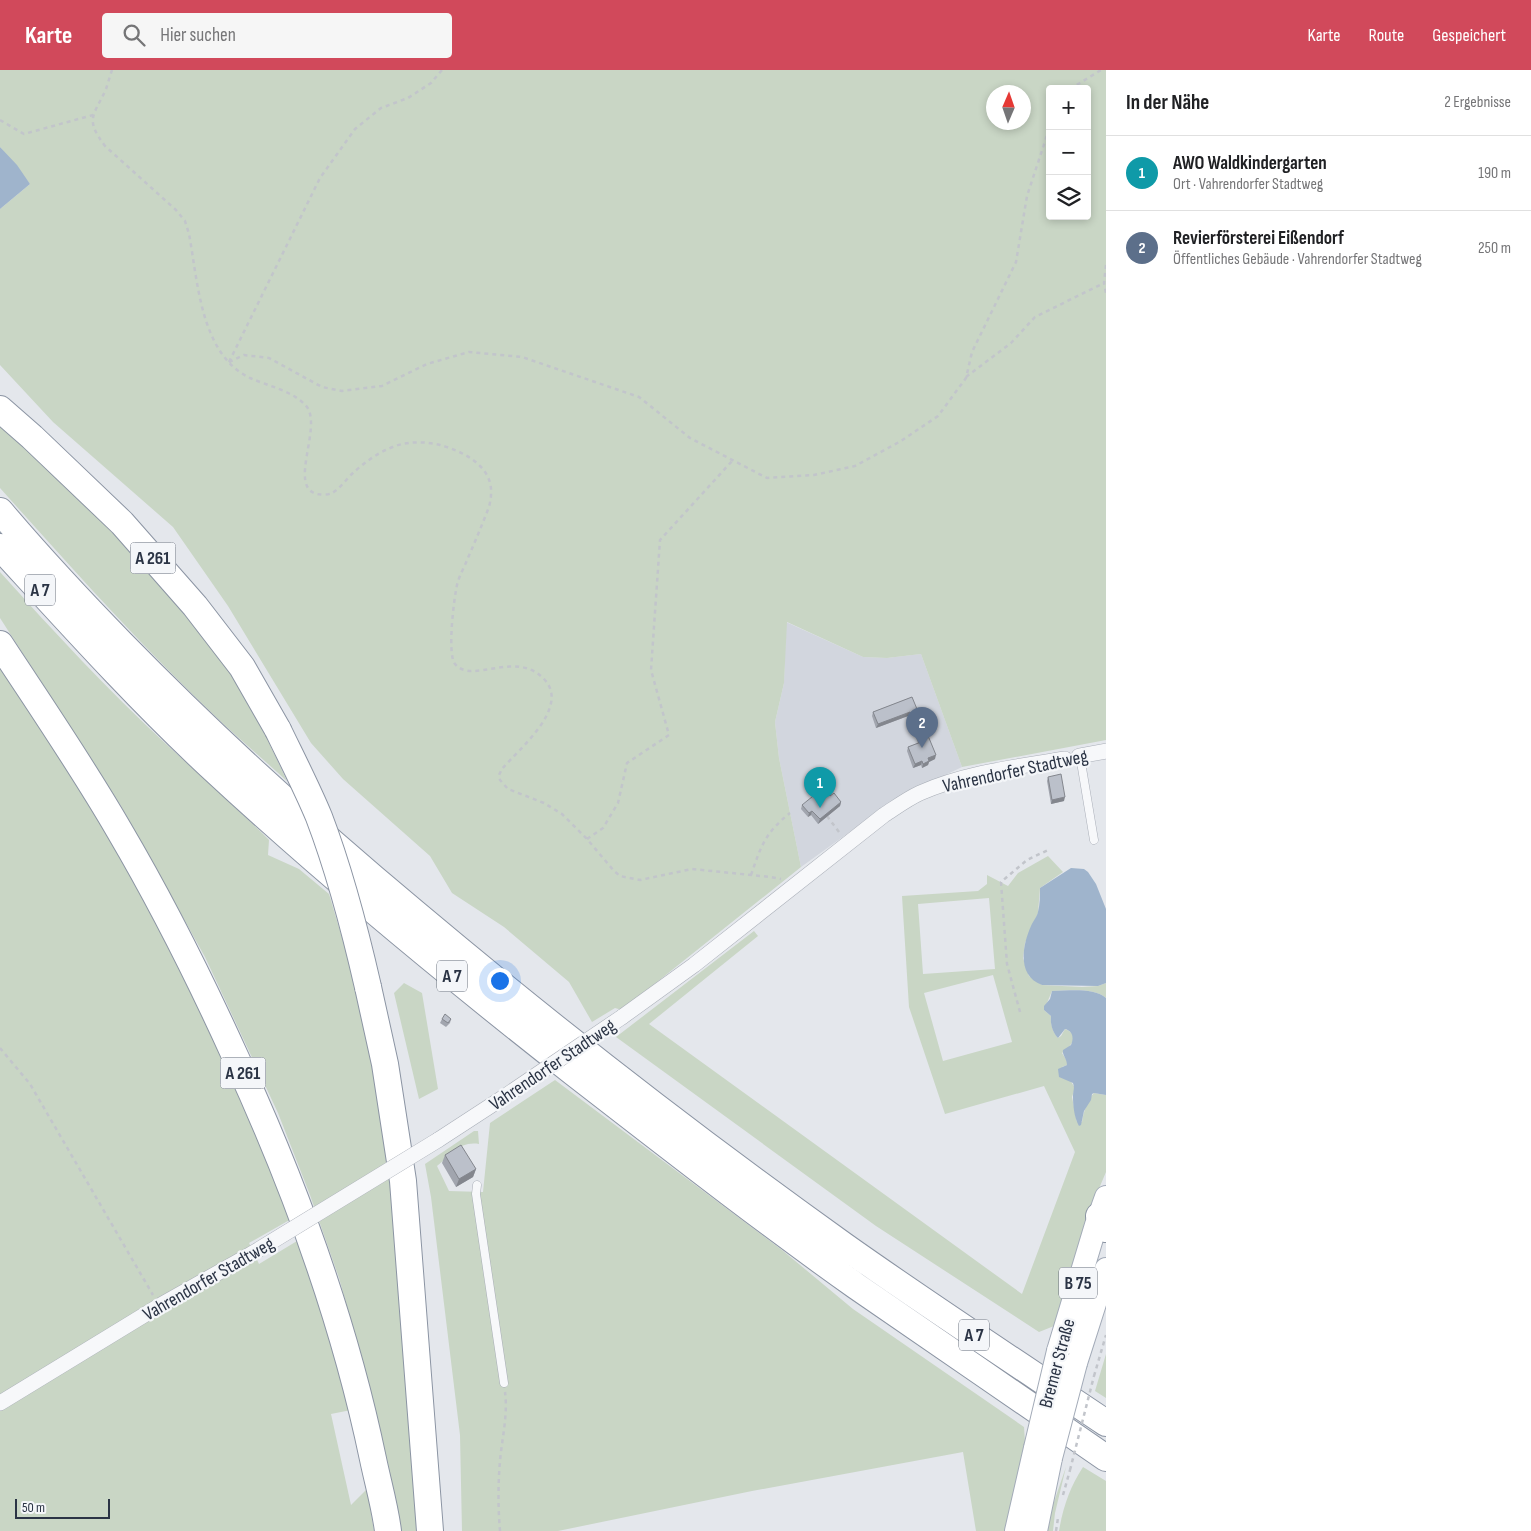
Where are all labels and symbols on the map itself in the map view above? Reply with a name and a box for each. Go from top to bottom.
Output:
north arrow [986,85,1031,130]
road number: A 261 [130,542,176,573]
road number: A 7 [25,574,55,606]
pin: 2 [906,707,938,748]
street label: Vahrendorfer Stadtweg [941,745,1090,798]
pin: 1 [804,767,836,808]
road number: A 7 [437,960,467,991]
your location [487,968,513,994]
street label: Vahrendorfer Stadtweg [485,1014,621,1116]
road number: A 261 [220,1058,266,1088]
street label: Vahrendorfer Stadtweg [139,1232,279,1326]
road number: B 75 [1059,1268,1097,1298]
street label: Bremer Straße [1034,1316,1080,1411]
road number: A 7 [959,1320,989,1350]
scale bar [15,1496,110,1519]

